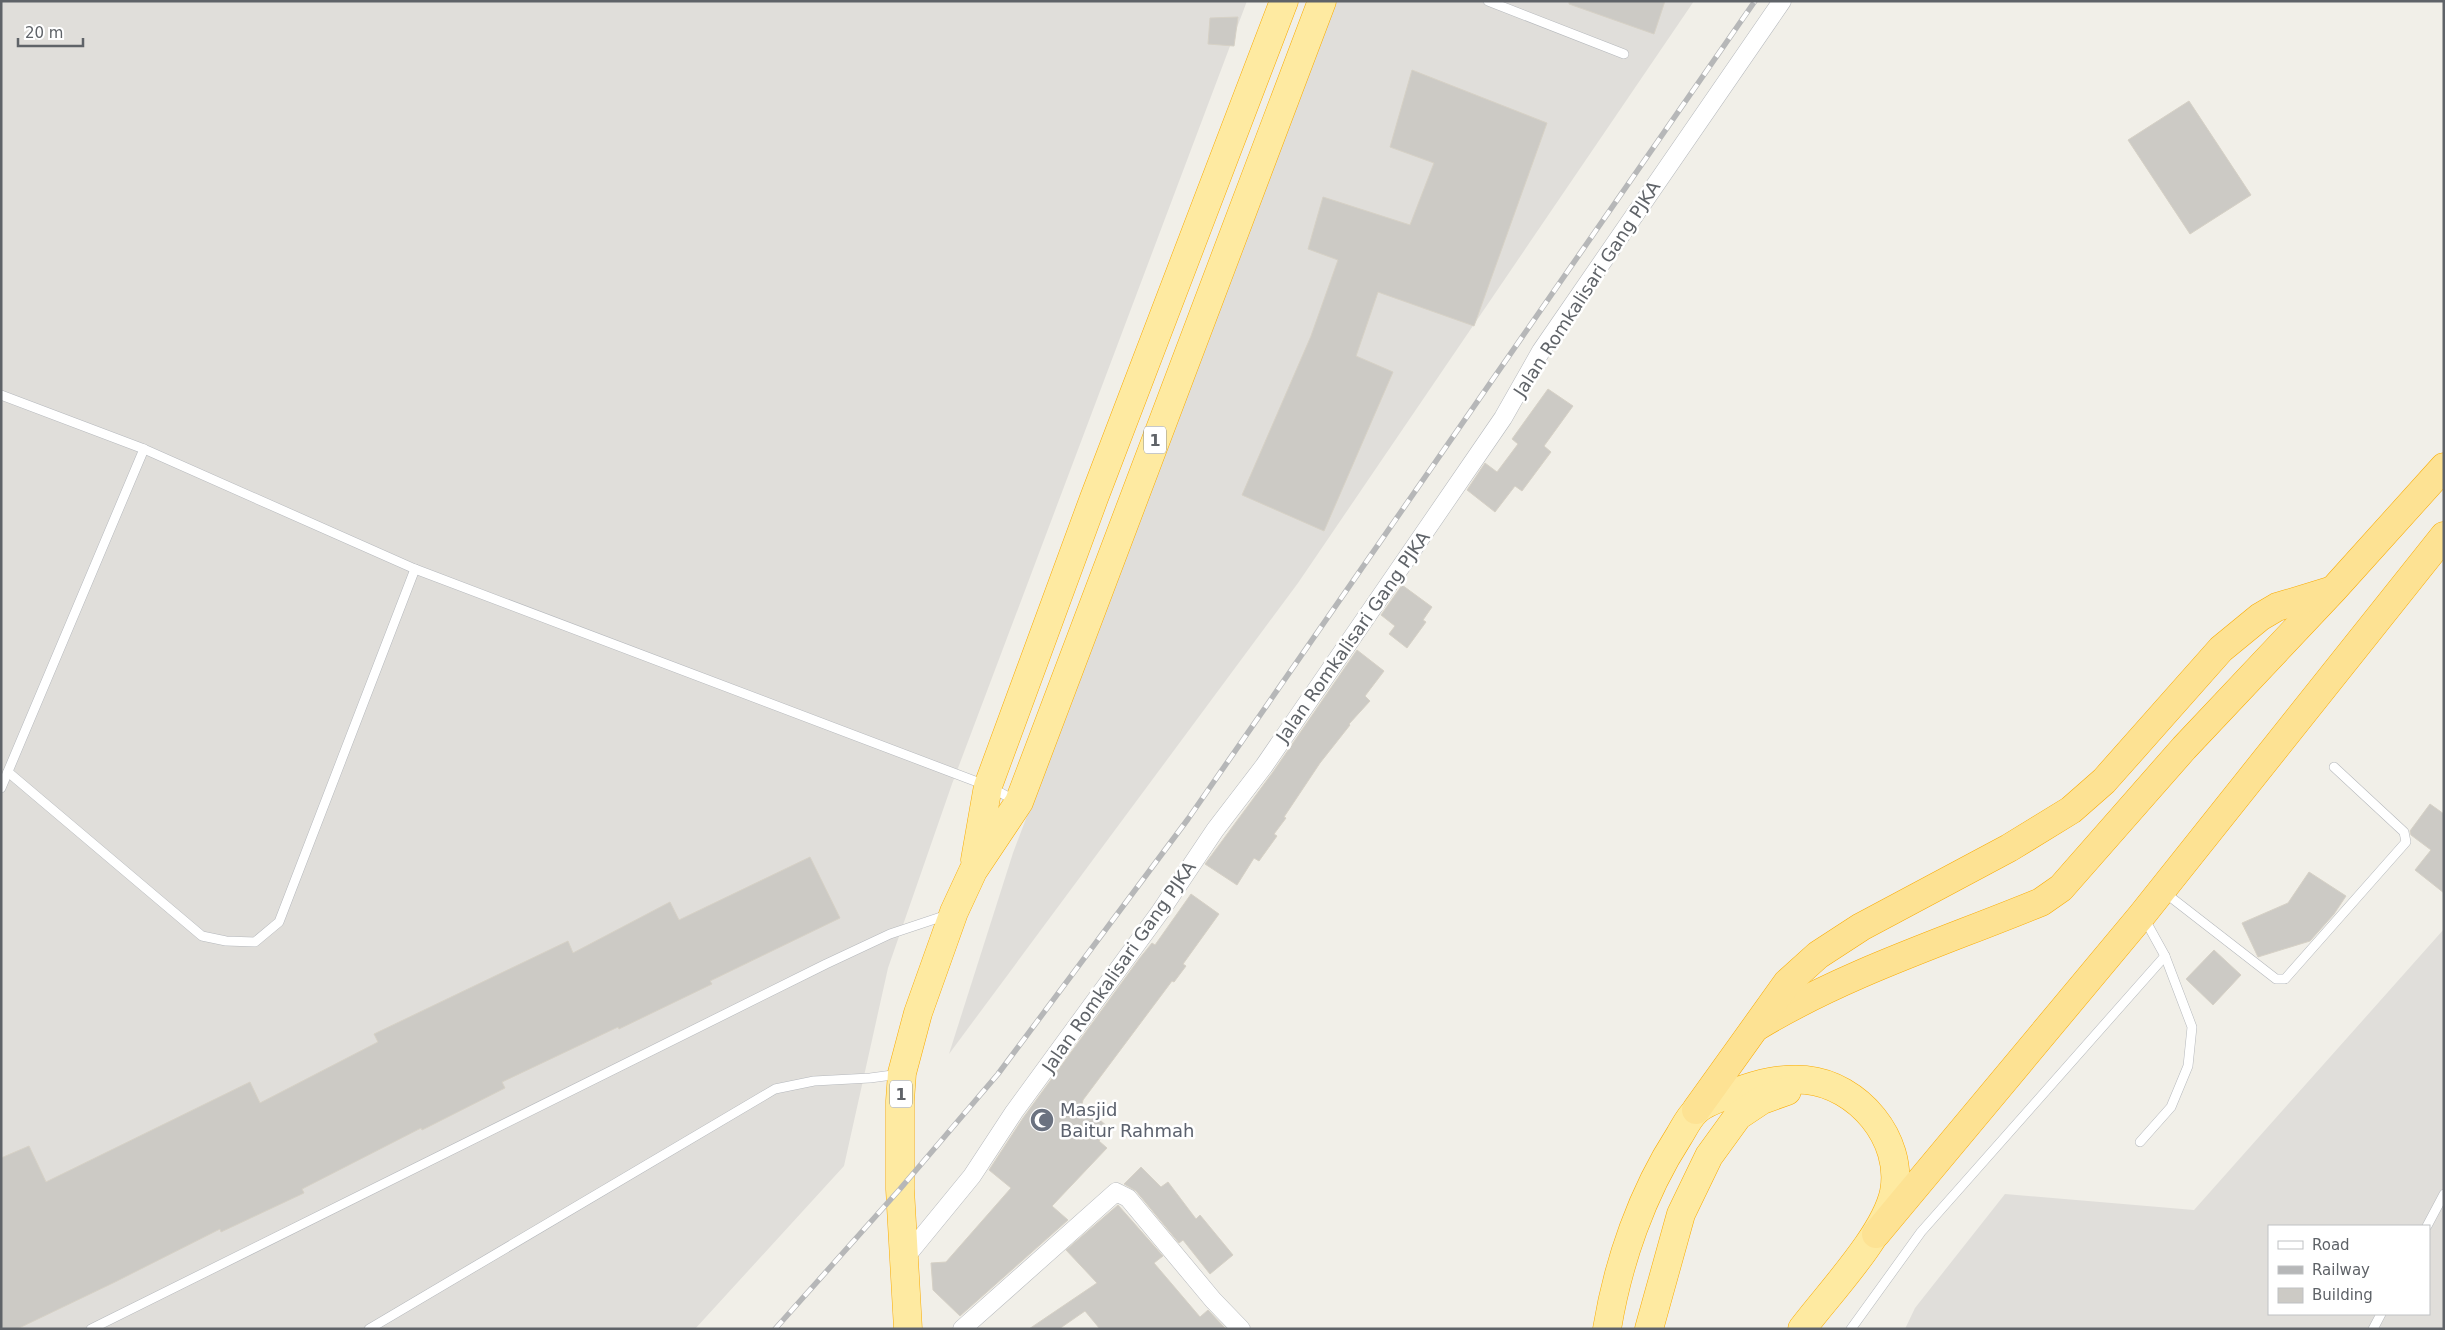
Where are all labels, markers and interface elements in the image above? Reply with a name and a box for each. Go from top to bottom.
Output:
scale bar [18,15,82,47]
text: 20 m [25,24,63,42]
street label: Jalan Romkalisari Gang PJKA [1508,176,1665,401]
road number: 1 [1144,426,1166,454]
street label: Jalan Romkalisari Gang PJKA [1271,527,1434,747]
street label: Jalan Romkalisari Gang PJKA [1037,857,1200,1077]
road number: 1 [890,1080,912,1108]
place label: Masjid Baitur Rahmah [1060,1099,1195,1141]
mosque icon: Masjid Baitur Rahmah [1029,1107,1055,1133]
legend [2268,1225,2430,1315]
text: Road [2312,1236,2350,1254]
text: Railway [2312,1261,2370,1279]
text: Building [2312,1286,2373,1304]

